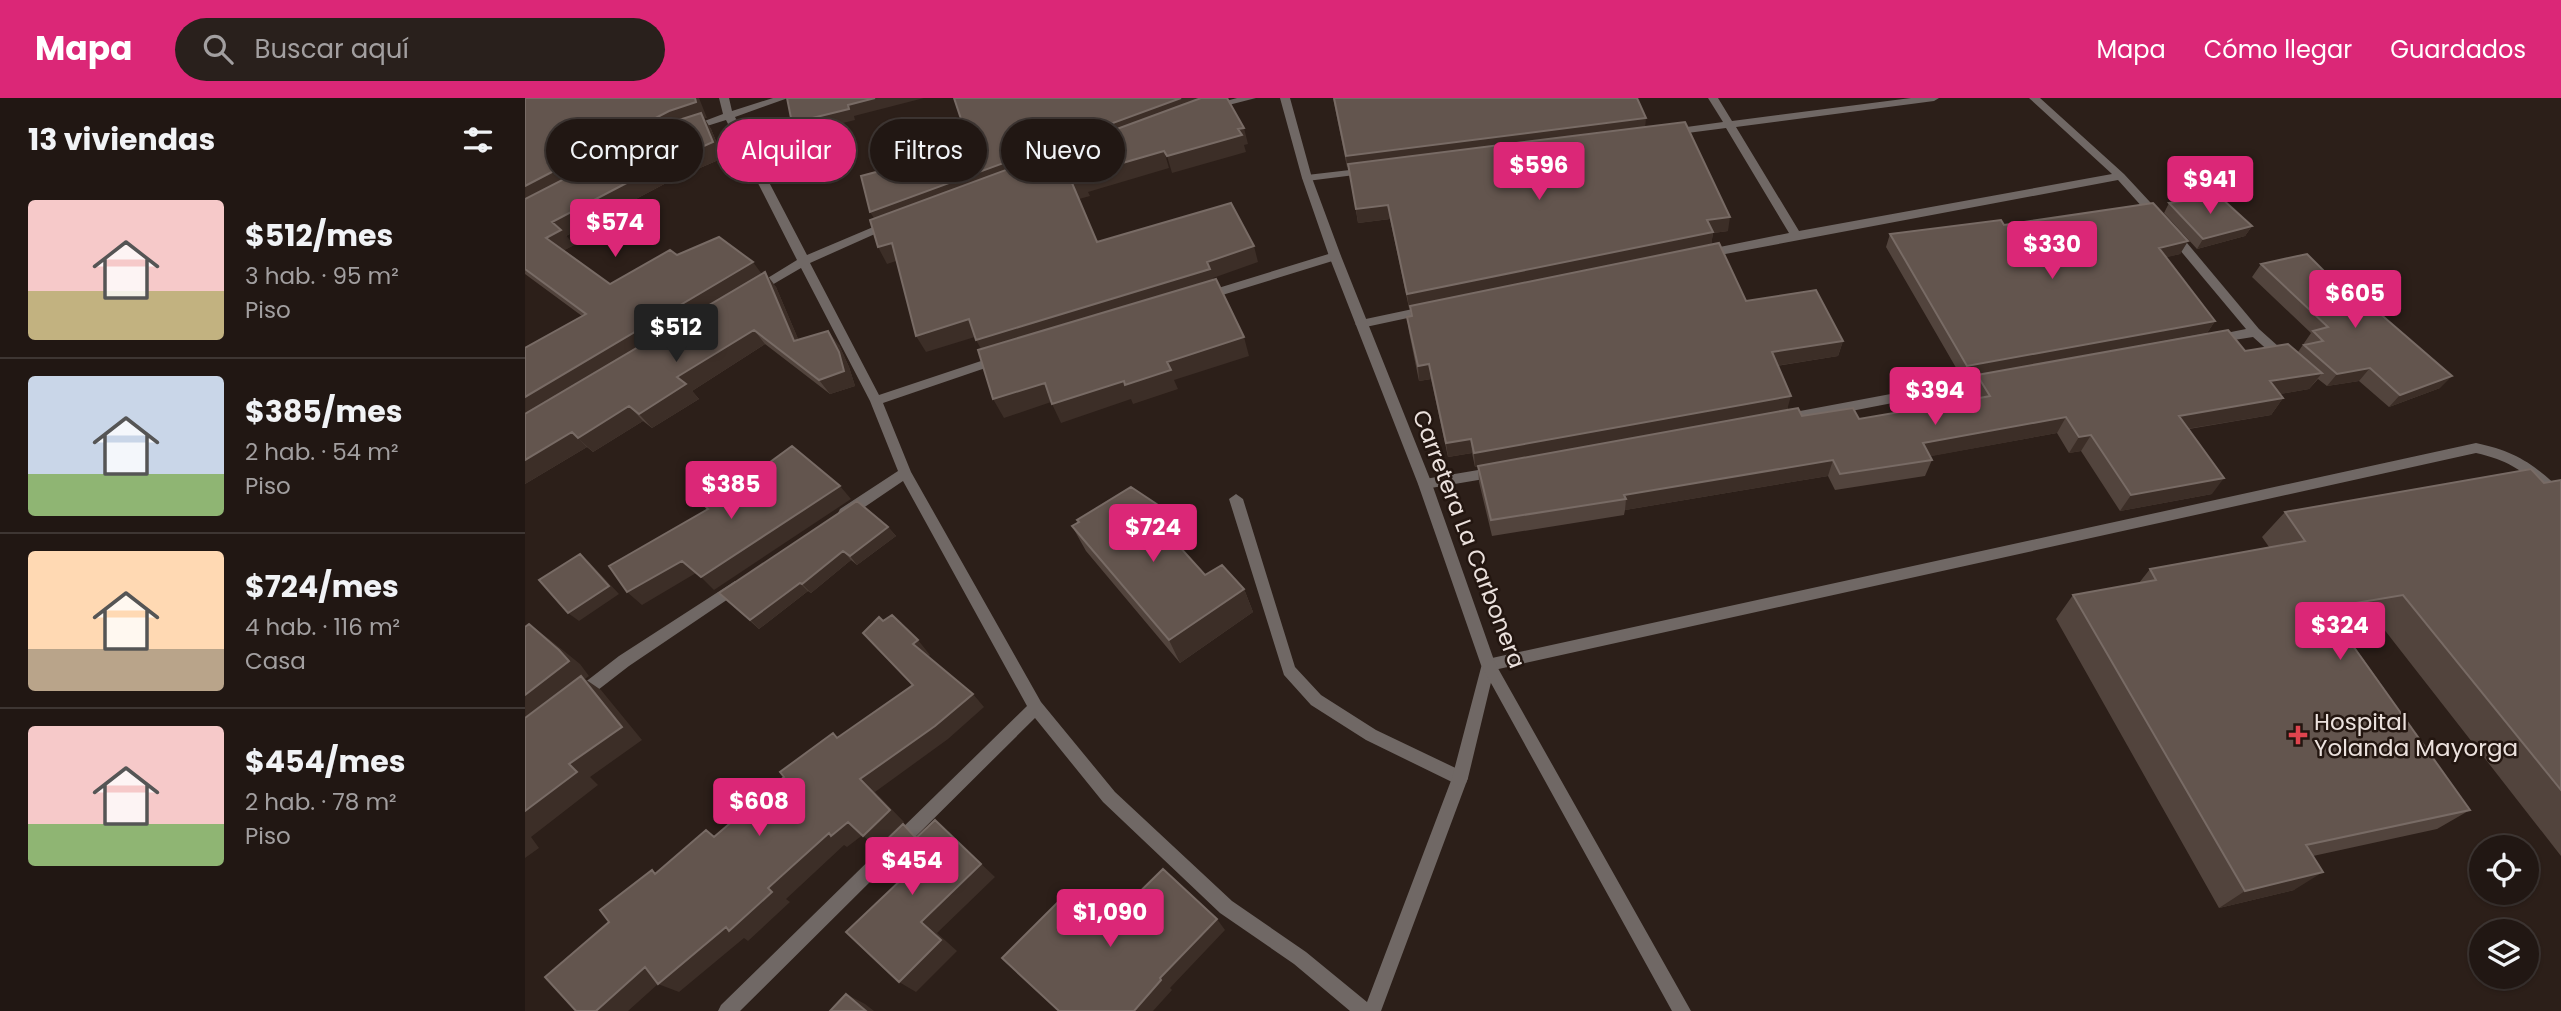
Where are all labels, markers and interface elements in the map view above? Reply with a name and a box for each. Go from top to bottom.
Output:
search box [175,18,665,81]
text: Mapa [35,25,133,72]
icon: search [199,30,237,68]
text: Buscar aquí [255,31,409,67]
text: Mapa [2096,33,2166,66]
text: Cómo llegar [2204,33,2352,66]
text: Guardados [2390,33,2526,66]
text: 13 viviendas [28,118,215,161]
chip: Comprar [546,119,703,182]
chip: Alquilar [717,119,856,182]
chip: Filtros [870,119,987,182]
chip: Nuevo [1001,119,1125,182]
icon: filters [459,121,497,159]
pin: $596 [1498,142,1580,202]
text: $596 [1510,149,1568,181]
pin: $941 [2169,156,2251,216]
text: $941 [2183,163,2237,195]
pin: $574 [574,200,656,259]
text: $574 [586,206,644,238]
text: $512/mes [245,214,393,257]
pin: $330 [2011,222,2093,281]
icon: home [84,228,168,312]
text: $330 [2023,228,2081,260]
text: 3 hab. · 95 m² [245,260,399,292]
pin: $605 [2314,271,2396,330]
text: $605 [2325,277,2385,309]
text: Piso [245,294,291,326]
pin: $512 [635,304,717,364]
text: $512 [650,311,702,343]
pin: $394 [1894,368,1976,427]
text: $394 [1906,374,1964,406]
text: $385/mes [245,390,402,433]
icon: home [84,404,168,488]
street label: Carretera La Carbonera [1405,405,1533,673]
text: 2 hab. · 54 m² [245,436,399,468]
pin: $385 [690,462,772,521]
text: $385 [702,468,760,500]
text: Piso [245,470,291,502]
pin: $724 [1112,504,1194,564]
text: $724 [1125,511,1181,543]
text: $724/mes [245,565,399,608]
icon: home [84,579,168,663]
pin: $324 [2299,602,2381,662]
text: $324 [2311,609,2369,641]
text: 4 hab. · 116 m² [245,611,400,643]
text: Casa [245,645,306,677]
place label: Hospital Yolanda Mayorga [2314,706,2518,764]
marker: Hospital Yolanda Mayorga [2288,725,2308,745]
text: $454/mes [245,740,405,783]
icon: home [84,754,168,838]
pin: $608 [718,778,800,838]
text: $608 [729,785,789,817]
text: 2 hab. · 78 m² [245,786,397,818]
text: Piso [245,820,291,852]
map controls [2469,835,2539,989]
button: locate [2469,835,2539,905]
pin: $454 [871,838,953,897]
text: $454 [881,844,943,876]
pin: $1,090 [1053,890,1167,949]
text: $1,090 [1073,896,1147,928]
button: layers [2469,919,2539,989]

